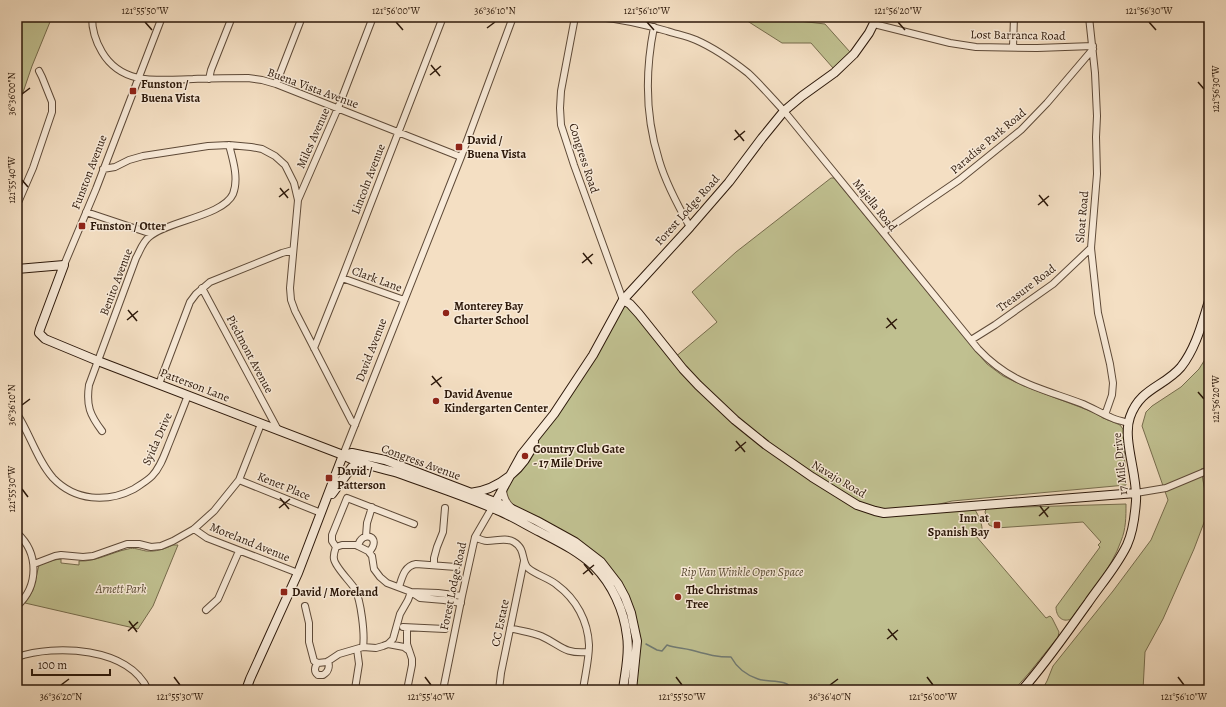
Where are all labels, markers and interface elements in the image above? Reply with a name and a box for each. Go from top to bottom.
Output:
text: 121°55'50"W [122,4,169,17]
text: 121°56'00"W [372,4,421,17]
text: 36°36'10"N [474,4,516,17]
text: 121°56'10"W [624,4,671,17]
text: 121°56'20"W [874,4,923,17]
text: 121°56'30"W [1125,4,1173,17]
street label: Lost Barranca Road [970,26,1066,44]
street label: Buena Vista Avenue [265,64,361,112]
text: 121°56'30"W [1209,65,1222,113]
text: 36°36'00"N [5,72,18,116]
place label: Funston / Buena Vista [141,76,201,106]
marker: Funston / Buena Vista [128,86,138,96]
street label: Paradise Park Road [947,104,1030,177]
street label: Miles Avenue [293,105,333,171]
street label: Congress Road [565,121,603,196]
street label: Funston Avenue [67,132,111,212]
place label: David / Buena Vista [467,132,527,162]
street label: Lincoln Avenue [347,141,389,217]
marker: David / Buena Vista [454,142,464,152]
text: 121°55'40"W [5,156,18,204]
street label: Forest Lodge Road [651,171,723,249]
street label: Majella Road [849,176,901,235]
street label: Sloat Road [1072,190,1092,244]
place label: Funston / Otter [90,218,166,234]
marker: Funston / Otter [77,221,87,231]
street label: Benito Avenue [96,246,136,318]
street label: Treasure Road [993,260,1059,316]
street label: Clark Lane [350,262,404,296]
place label: Monterey Bay Charter School [454,298,530,328]
marker: Monterey Bay Charter School [441,308,451,318]
street label: Piedmont Avenue [223,312,277,396]
street label: David Avenue [352,316,390,384]
street label: Patterson Lane [158,364,232,406]
text: 121°56'20"W [1209,374,1222,423]
text: 36°36'10"N [5,384,18,426]
place label: David Avenue Kindergarten Center [444,386,548,416]
marker: David Avenue Kindergarten Center [431,396,441,406]
street label: Syida Drive [138,410,176,468]
street label: 17 Mile Drive [1109,432,1131,496]
street label: Congress Avenue [379,440,463,484]
place label: Country Club Gate - 17 Mile Drive [533,441,625,471]
marker: Country Club Gate - 17 Mile Drive [520,451,530,461]
street label: Navajo Road [809,456,870,502]
place label: David / Patterson [337,463,386,493]
text: 121°55'30"W [5,465,18,512]
street label: Kenet Place [255,468,313,504]
marker: David / Patterson [324,473,334,483]
place label: Inn at Spanish Bay [928,510,989,540]
street label: Moreland Avenue [207,519,293,565]
marker: Inn at Spanish Bay [992,520,1002,530]
street label: Forest Lodge Road [436,540,470,632]
park label: Rip Van Winkle Open Space [681,564,804,580]
park label: Arnett Park [95,581,147,597]
place label: The Christmas Tree [686,582,758,612]
place label: David / Moreland [292,584,379,600]
marker: David / Moreland [279,587,289,597]
marker: The Christmas Tree [673,592,683,602]
street label: CC Estate [487,598,513,648]
scale bar [32,651,110,677]
text: 100 m [38,657,67,673]
text: 36°36'20"N [40,690,82,703]
text: 121°55'30"W [157,690,204,703]
text: 121°55'40"W [407,690,455,703]
text: 121°55'50"W [659,690,706,703]
text: 36°36'40"N [809,690,851,703]
text: 121°56'00"W [909,690,958,703]
text: 121°56'10"W [1161,690,1208,703]

